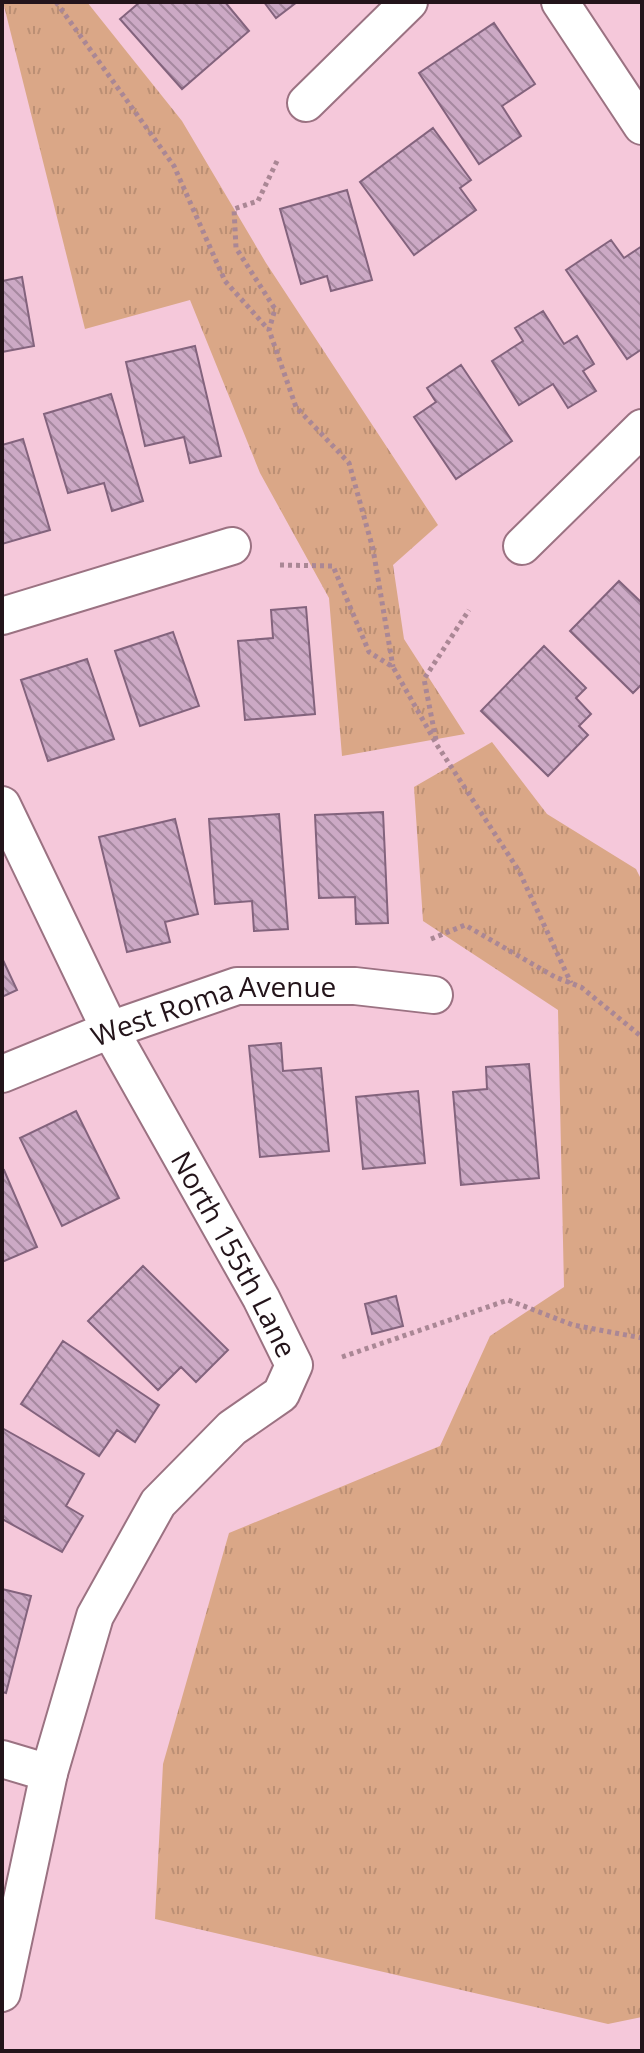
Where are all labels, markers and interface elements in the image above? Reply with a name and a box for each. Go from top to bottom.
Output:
street label: West Roma Avenue [85,967,336,1055]
street label: North 155th Lane [163,1144,306,1363]

